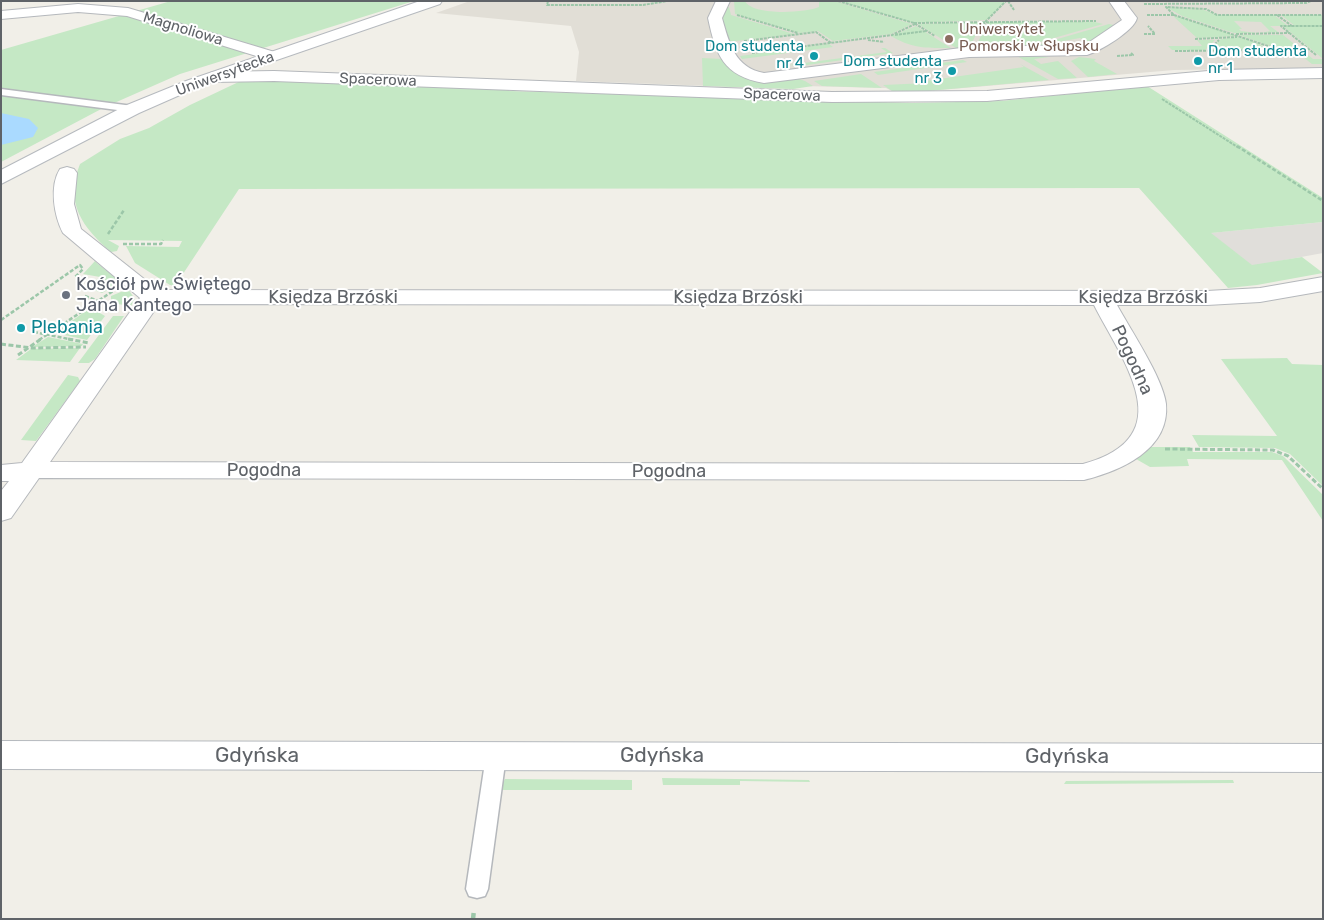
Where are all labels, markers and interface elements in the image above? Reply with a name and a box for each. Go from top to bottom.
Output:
street label: Magnoliowa [141,8,225,50]
place label: Uniwersytet Pomorski w Słupsku [959,21,1099,56]
marker: Uniwersytet Pomorski w Słupsku [943,33,955,45]
place label: Dom studenta nr 4 [705,38,804,73]
place label: Dom studenta nr 1 [1208,43,1307,78]
street label: Uniwersytecka [173,48,277,100]
marker: Dom studenta nr 4 [808,50,820,62]
place label: Dom studenta nr 3 [843,53,942,88]
marker: Dom studenta nr 1 [1192,55,1204,67]
marker: Dom studenta nr 3 [946,65,958,77]
street label: Spacerowa [339,70,417,90]
street label: Spacerowa [743,85,821,105]
place label: Kościół pw. Świętego Jana Kantego [76,274,251,316]
street label: Księdza Brzóski [268,287,398,309]
street label: Księdza Brzóski [673,287,803,309]
street label: Księdza Brzóski [1078,287,1208,309]
marker: Kościół pw. Świętego Jana Kantego [60,289,72,301]
place label: Plebania [31,317,103,339]
marker: Plebania [15,322,27,334]
street label: Pogodna [1106,322,1158,398]
street label: Pogodna [227,460,301,482]
street label: Pogodna [632,461,706,483]
street label: Gdyńska [215,743,299,769]
street label: Gdyńska [620,743,704,769]
street label: Gdyńska [1025,744,1109,770]

